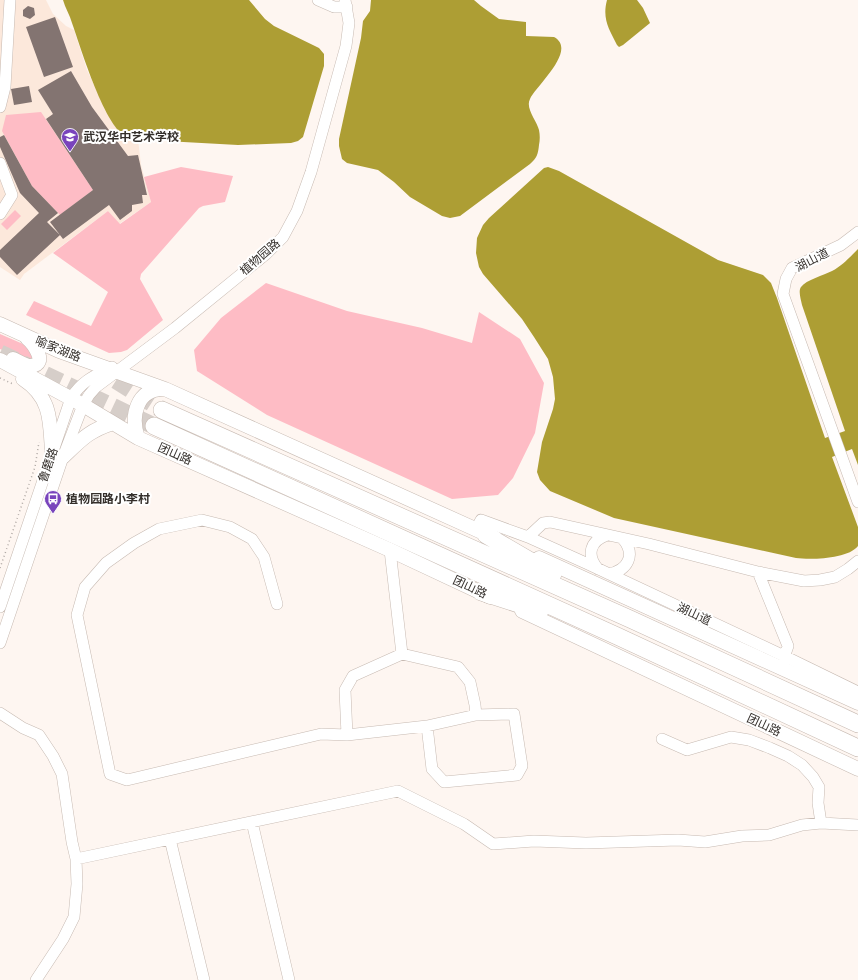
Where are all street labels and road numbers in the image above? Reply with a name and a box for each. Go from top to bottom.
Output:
street label: 植物园路 [237,235,283,279]
street label: 湖山道 [792,245,832,275]
street label: 喻家湖路 [33,333,83,365]
street label: 团山路 [155,439,195,469]
street label: 鲁磨路 [35,445,61,485]
street label: 团山路 [450,572,490,602]
street label: 湖山道 [674,599,714,629]
street label: 团山路 [744,710,784,740]

